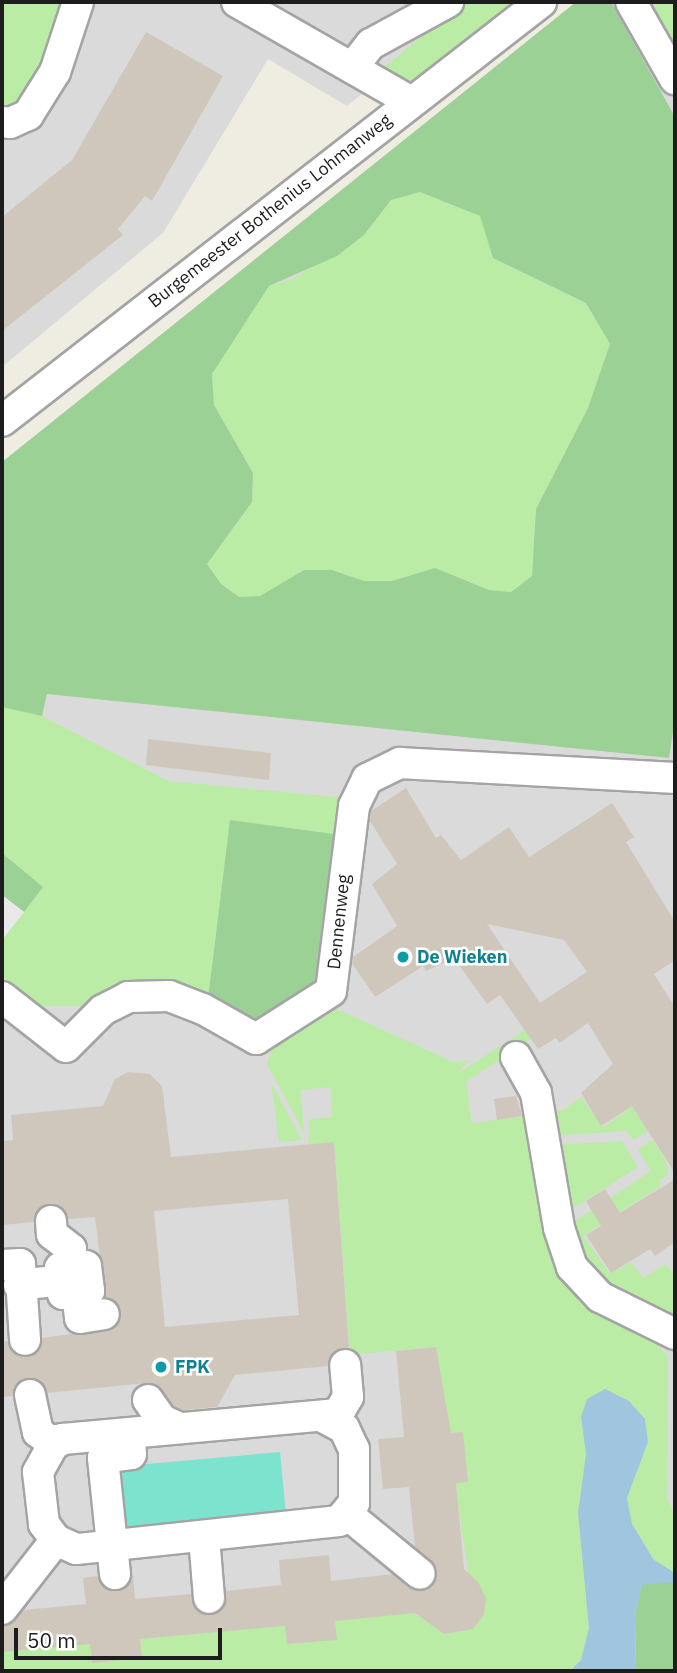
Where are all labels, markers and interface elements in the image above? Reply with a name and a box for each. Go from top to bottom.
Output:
street label: Burgemeester Bothenius Lohmanweg [144,109,396,313]
street label: Dennenweg [323,873,355,971]
place label: De Wieken [417,946,507,968]
marker: De Wieken [395,949,411,965]
place label: FPK [175,1356,210,1378]
marker: FPK [153,1359,169,1375]
scale bar [18,1614,226,1658]
text: 50 m [27,1626,76,1654]

